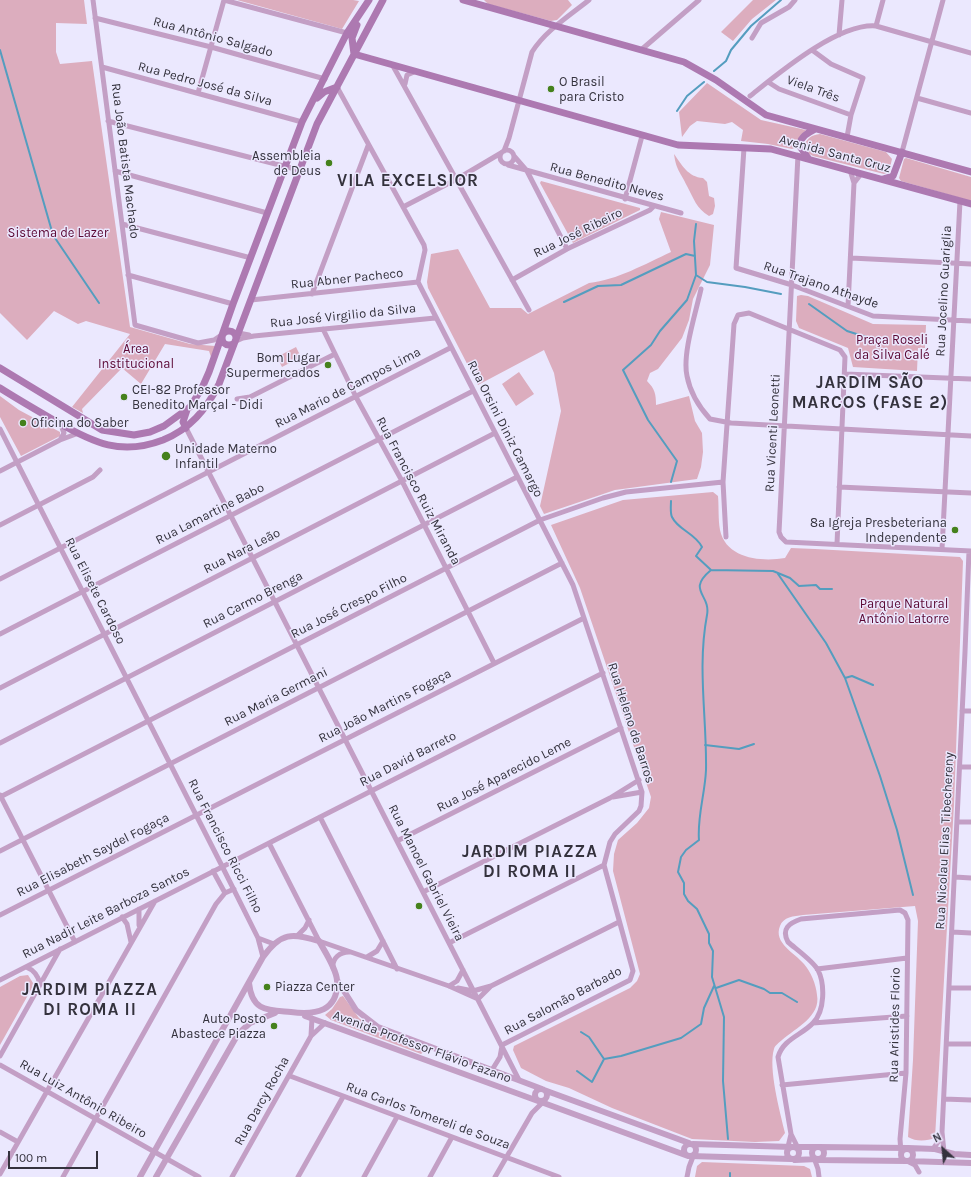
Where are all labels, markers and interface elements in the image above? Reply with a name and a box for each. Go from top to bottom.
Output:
street label: Rua Antônio Salgado [151,14,275,60]
street label: Rua Pedro José da Silva [136,59,274,109]
street label: Viela Três [784,72,842,106]
place label: O Brasil para Cristo [559,74,624,105]
street label: Rua João Batista Machado [108,82,142,240]
marker: O Brasil para Cristo [546,84,556,94]
street label: Avenida Santa Cruz [778,132,892,176]
place label: Assembleia de Deus [252,148,321,179]
marker: Assembleia de Deus [324,158,334,168]
street label: Rua Benedito Neves [548,159,666,205]
district label: VILA EXCELSIOR [337,171,479,191]
street label: Rua José Ribeiro [531,205,625,261]
park label: Sistema de Lazer [8,225,108,241]
street label: Rua Jocelino Guariglia [933,225,955,357]
street label: Rua Trajano Athayde [761,258,881,312]
street label: Rua Abner Pacheco [290,265,404,293]
street label: Rua José Virgilio da Silva [269,301,417,331]
park label: Praça Roseli da Silva Calé [854,332,930,363]
park label: Área Institucional [98,341,174,372]
street label: Rua Mario de Campos Lima [272,344,424,432]
place label: Bom Lugar Supermercados [226,350,320,381]
street label: Rua Orsini Diniz Camargo [464,358,546,500]
marker: Bom Lugar Supermercados [323,360,333,370]
street label: Rua Vicenti Leonetti [762,373,784,493]
district label: JARDIM SÃO MARCOS (FASE 2) [792,373,948,413]
place label: CEI-82 Professor Benedito Marçal - Didi [132,382,263,413]
marker: CEI-82 Professor Benedito Marçal - Didi [119,392,129,402]
street label: Rua Francisco Ruiz Miranda [372,414,464,568]
place label: Oficina do Saber [31,415,128,431]
marker: Oficina do Saber [18,418,28,428]
place label: Unidade Materno Infantil [175,441,277,472]
marker: Unidade Materno Infantil [160,450,172,462]
street label: Rua Lamartine Babo [153,480,267,548]
place label: 8ª Igreja Presbeteriana Independente [810,515,947,546]
street label: Rua Nara Leão [201,525,283,577]
marker: 8ª Igreja Presbeteriana Independente [950,525,960,535]
street label: Rua Elisete Cardoso [61,535,129,647]
street label: Rua Carmo Brenga [200,568,306,632]
street label: Rua José Crespo Filho [288,570,410,642]
park label: Parque Natural Antônio Latorre [859,596,949,627]
street label: Rua Heleno de Barros [604,661,658,785]
street label: Rua Maria Germani [222,664,330,730]
street label: Rua João Martins Fogaça [316,666,454,746]
street label: Rua David Barreto [357,728,459,790]
street label: Rua José Aparecido Leme [434,734,574,816]
street label: Rua Nicolau Elias Tibechereny [933,752,957,930]
street label: Rua Francisco Ricci Filho [184,776,266,916]
street label: Rua Manoel Gabriel Vieira [385,802,467,944]
street label: Rua Elisabeth Saydel Fogaça [14,810,172,900]
district label: JARDIM PIAZZA DI ROMA II [462,842,598,882]
street label: Rua Nadir Leite Barboza Santos [20,864,192,962]
place label: ㅤ [399,898,411,914]
marker: ㅤ [414,901,424,911]
street label: Rua Salomão Barbado [502,963,624,1039]
street label: Rua Aristides Florio [886,967,904,1083]
place label: Piazza Center [275,979,355,995]
district label: JARDIM PIAZZA DI ROMA II [22,980,158,1020]
marker: Piazza Center [262,982,272,992]
street label: Avenida Professor Flávio Fazano [331,1007,513,1087]
place label: Auto Posto Abastece Piazza [171,1011,266,1042]
marker: Auto Posto Abastece Piazza [269,1021,279,1031]
street label: Rua Darcy Rocha [231,1054,293,1148]
street label: Rua Luiz Antônio Ribeiro [17,1056,149,1142]
street label: Rua Carlos Tomereli de Souza [344,1079,512,1153]
north arrow [923,1129,963,1169]
text: N [931,1130,944,1145]
scale bar [10,1143,100,1169]
text: 100 m [15,1151,47,1165]

